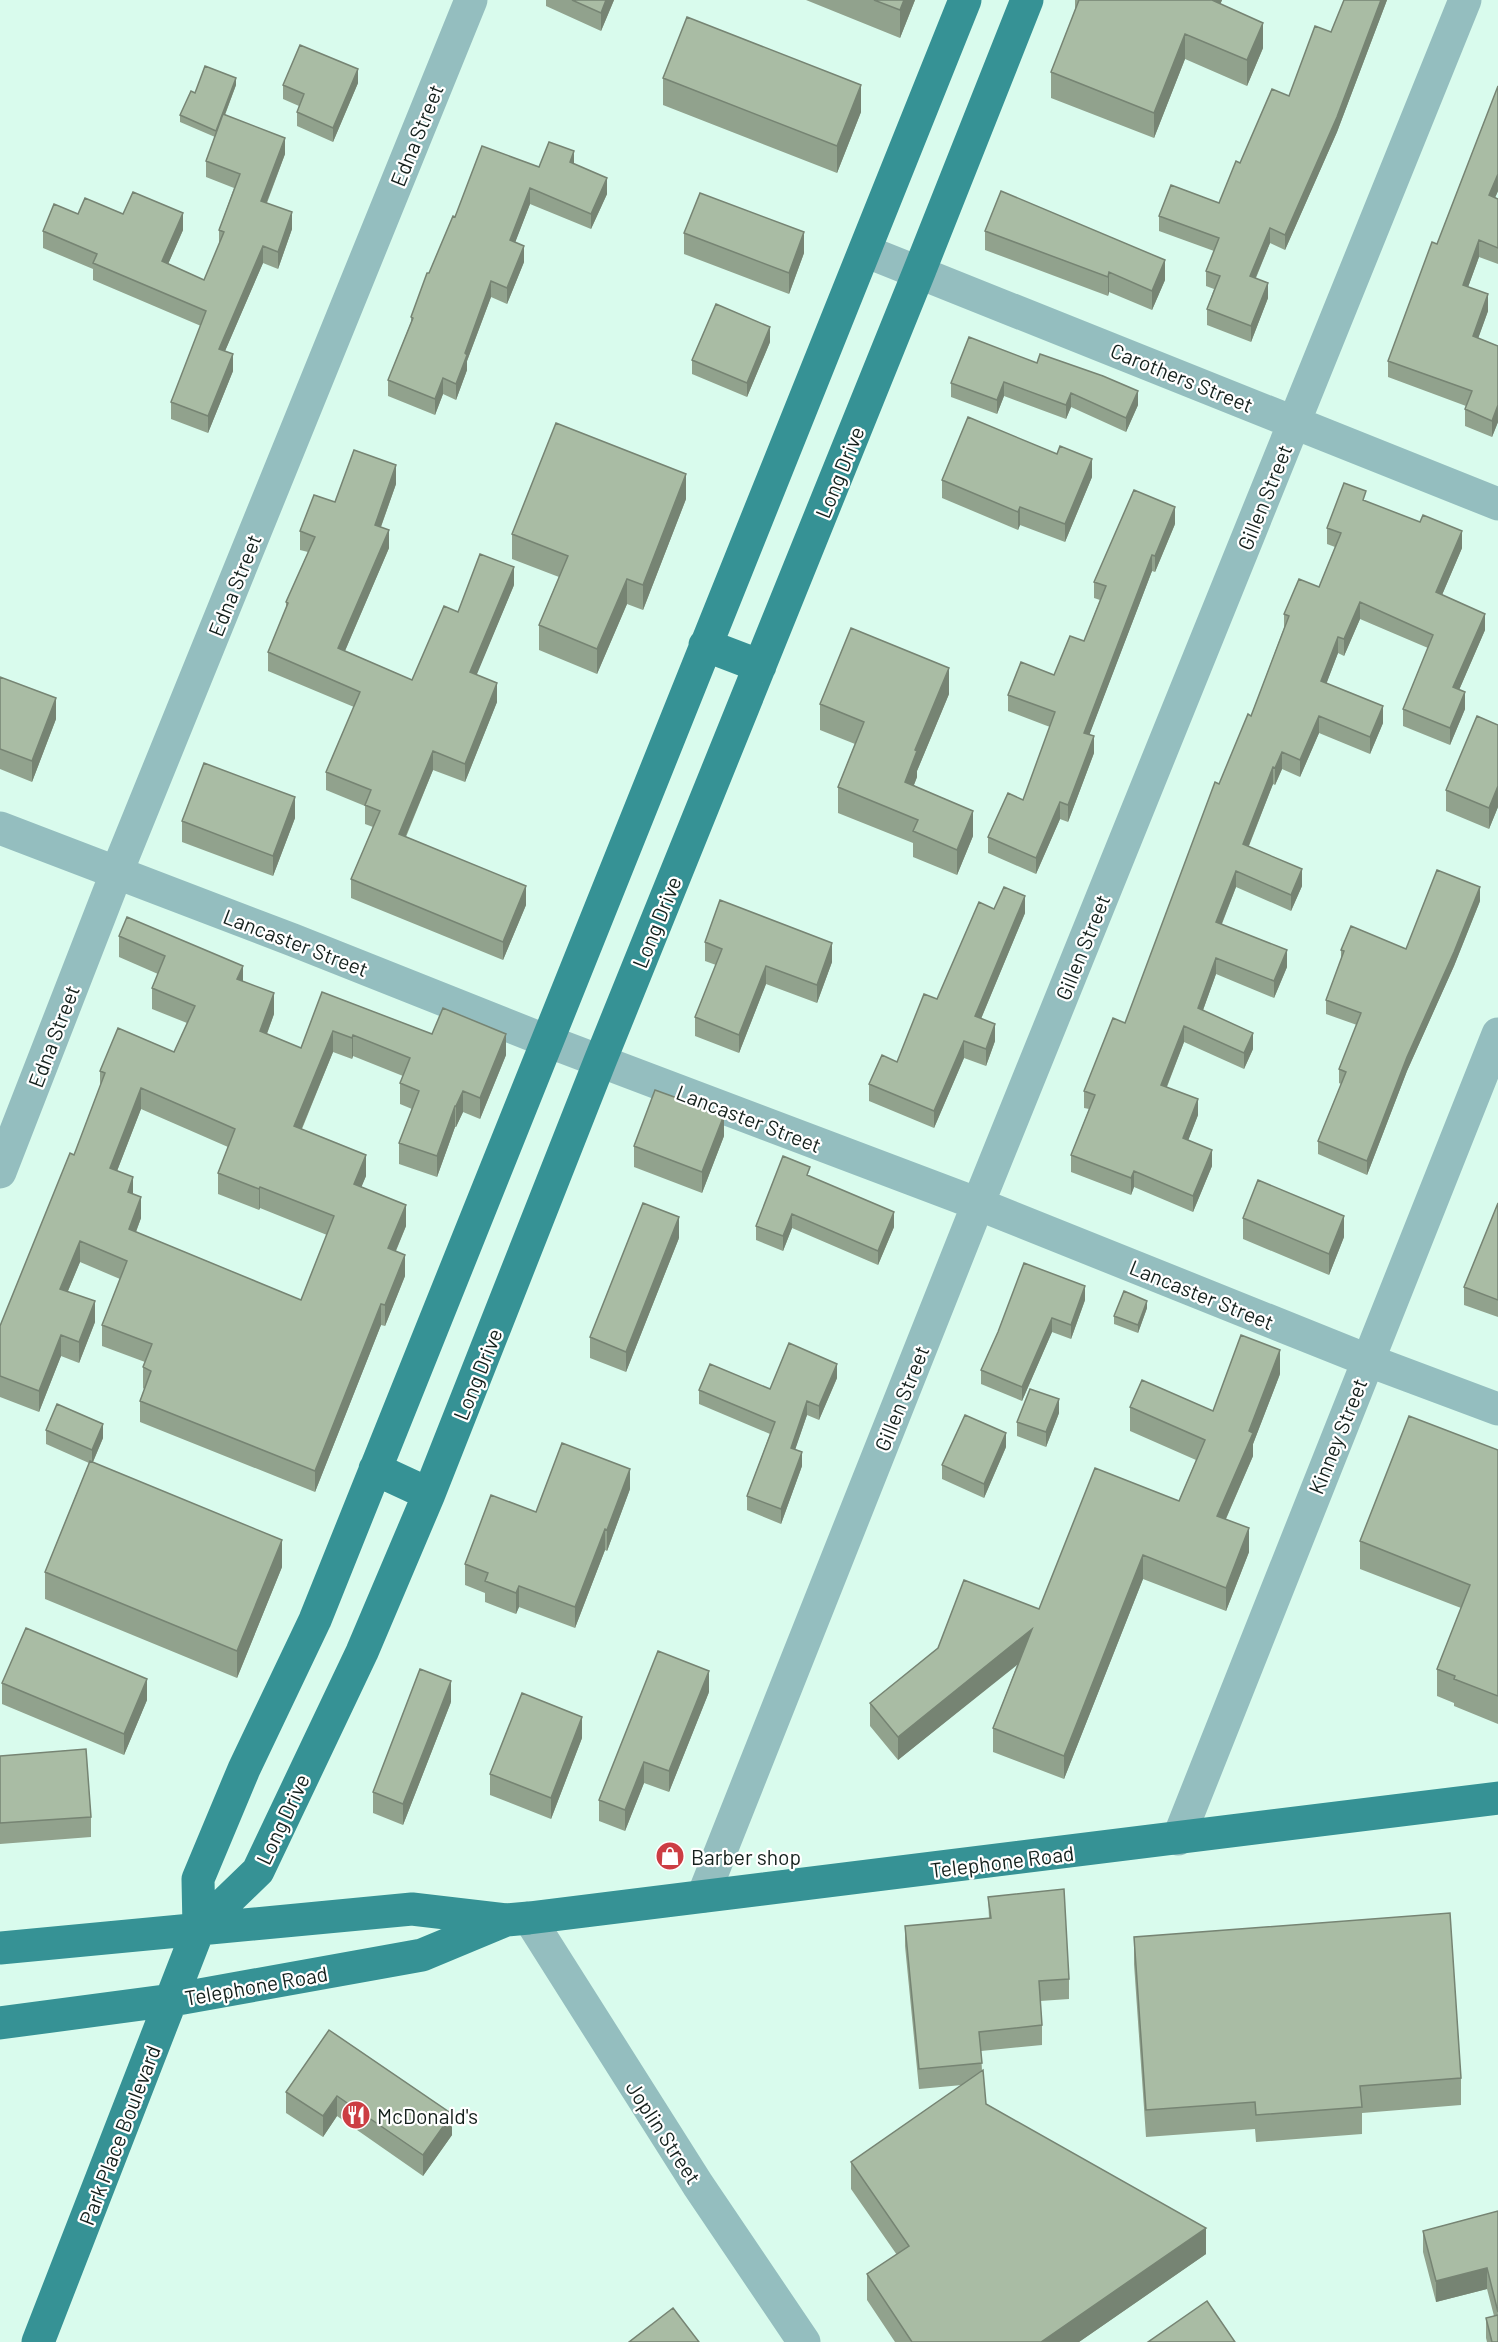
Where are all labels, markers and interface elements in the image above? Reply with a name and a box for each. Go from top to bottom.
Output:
street label: Edna Street [384,80,448,190]
street label: Carothers Street [1107,337,1257,417]
street label: Long Drive [809,422,869,522]
street label: Gillen Street [1231,440,1297,554]
street label: Edna Street [202,530,266,640]
street label: Long Drive [626,872,686,972]
street label: Gillen Street [1049,890,1115,1004]
street label: Lancaster Street [220,903,372,981]
street label: Edna Street [22,981,84,1091]
street label: Lancaster Street [673,1079,825,1157]
street label: Lancaster Street [1126,1254,1278,1334]
street label: Long Drive [447,1324,507,1424]
street label: Gillen Street [868,1341,934,1455]
street label: Kinney Street [1302,1374,1372,1498]
street label: Long Drive [250,1770,314,1868]
shop icon: Barber shop [654,1840,686,1872]
street label: Telephone Road [929,1840,1075,1882]
place label: Barber shop [691,1844,801,1869]
street label: Telephone Road [182,1960,330,2010]
street label: Park Place Boulevard [73,2041,165,2229]
street label: Joplin Street [621,2076,707,2188]
restaurant icon: McDonald's [340,2099,372,2131]
place label: McDonald's [377,2103,478,2128]

